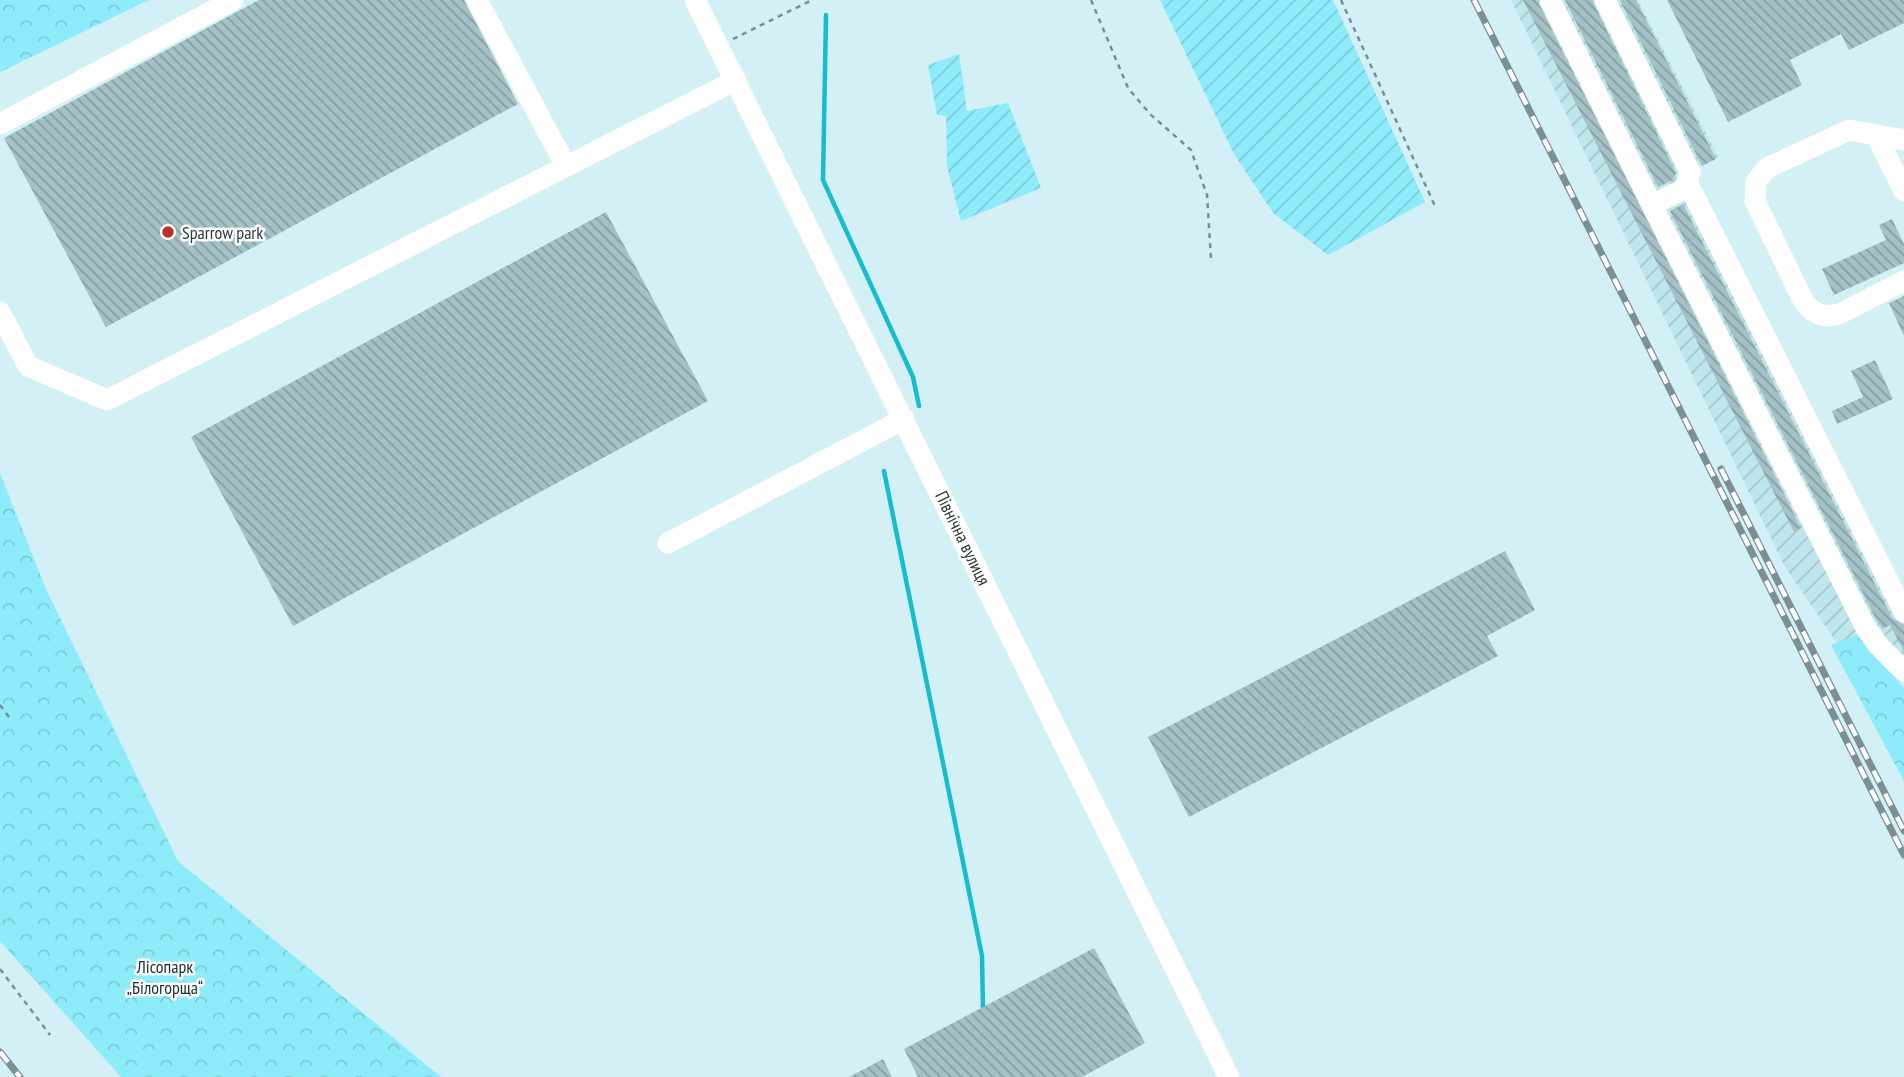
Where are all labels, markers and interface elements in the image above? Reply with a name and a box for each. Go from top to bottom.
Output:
place label: Sparrow park [182,221,263,244]
marker: Sparrow park [160,224,176,240]
street label: Північна вулиця [930,487,996,589]
park label: Лісопарк „Білогорща“ [127,955,203,999]

